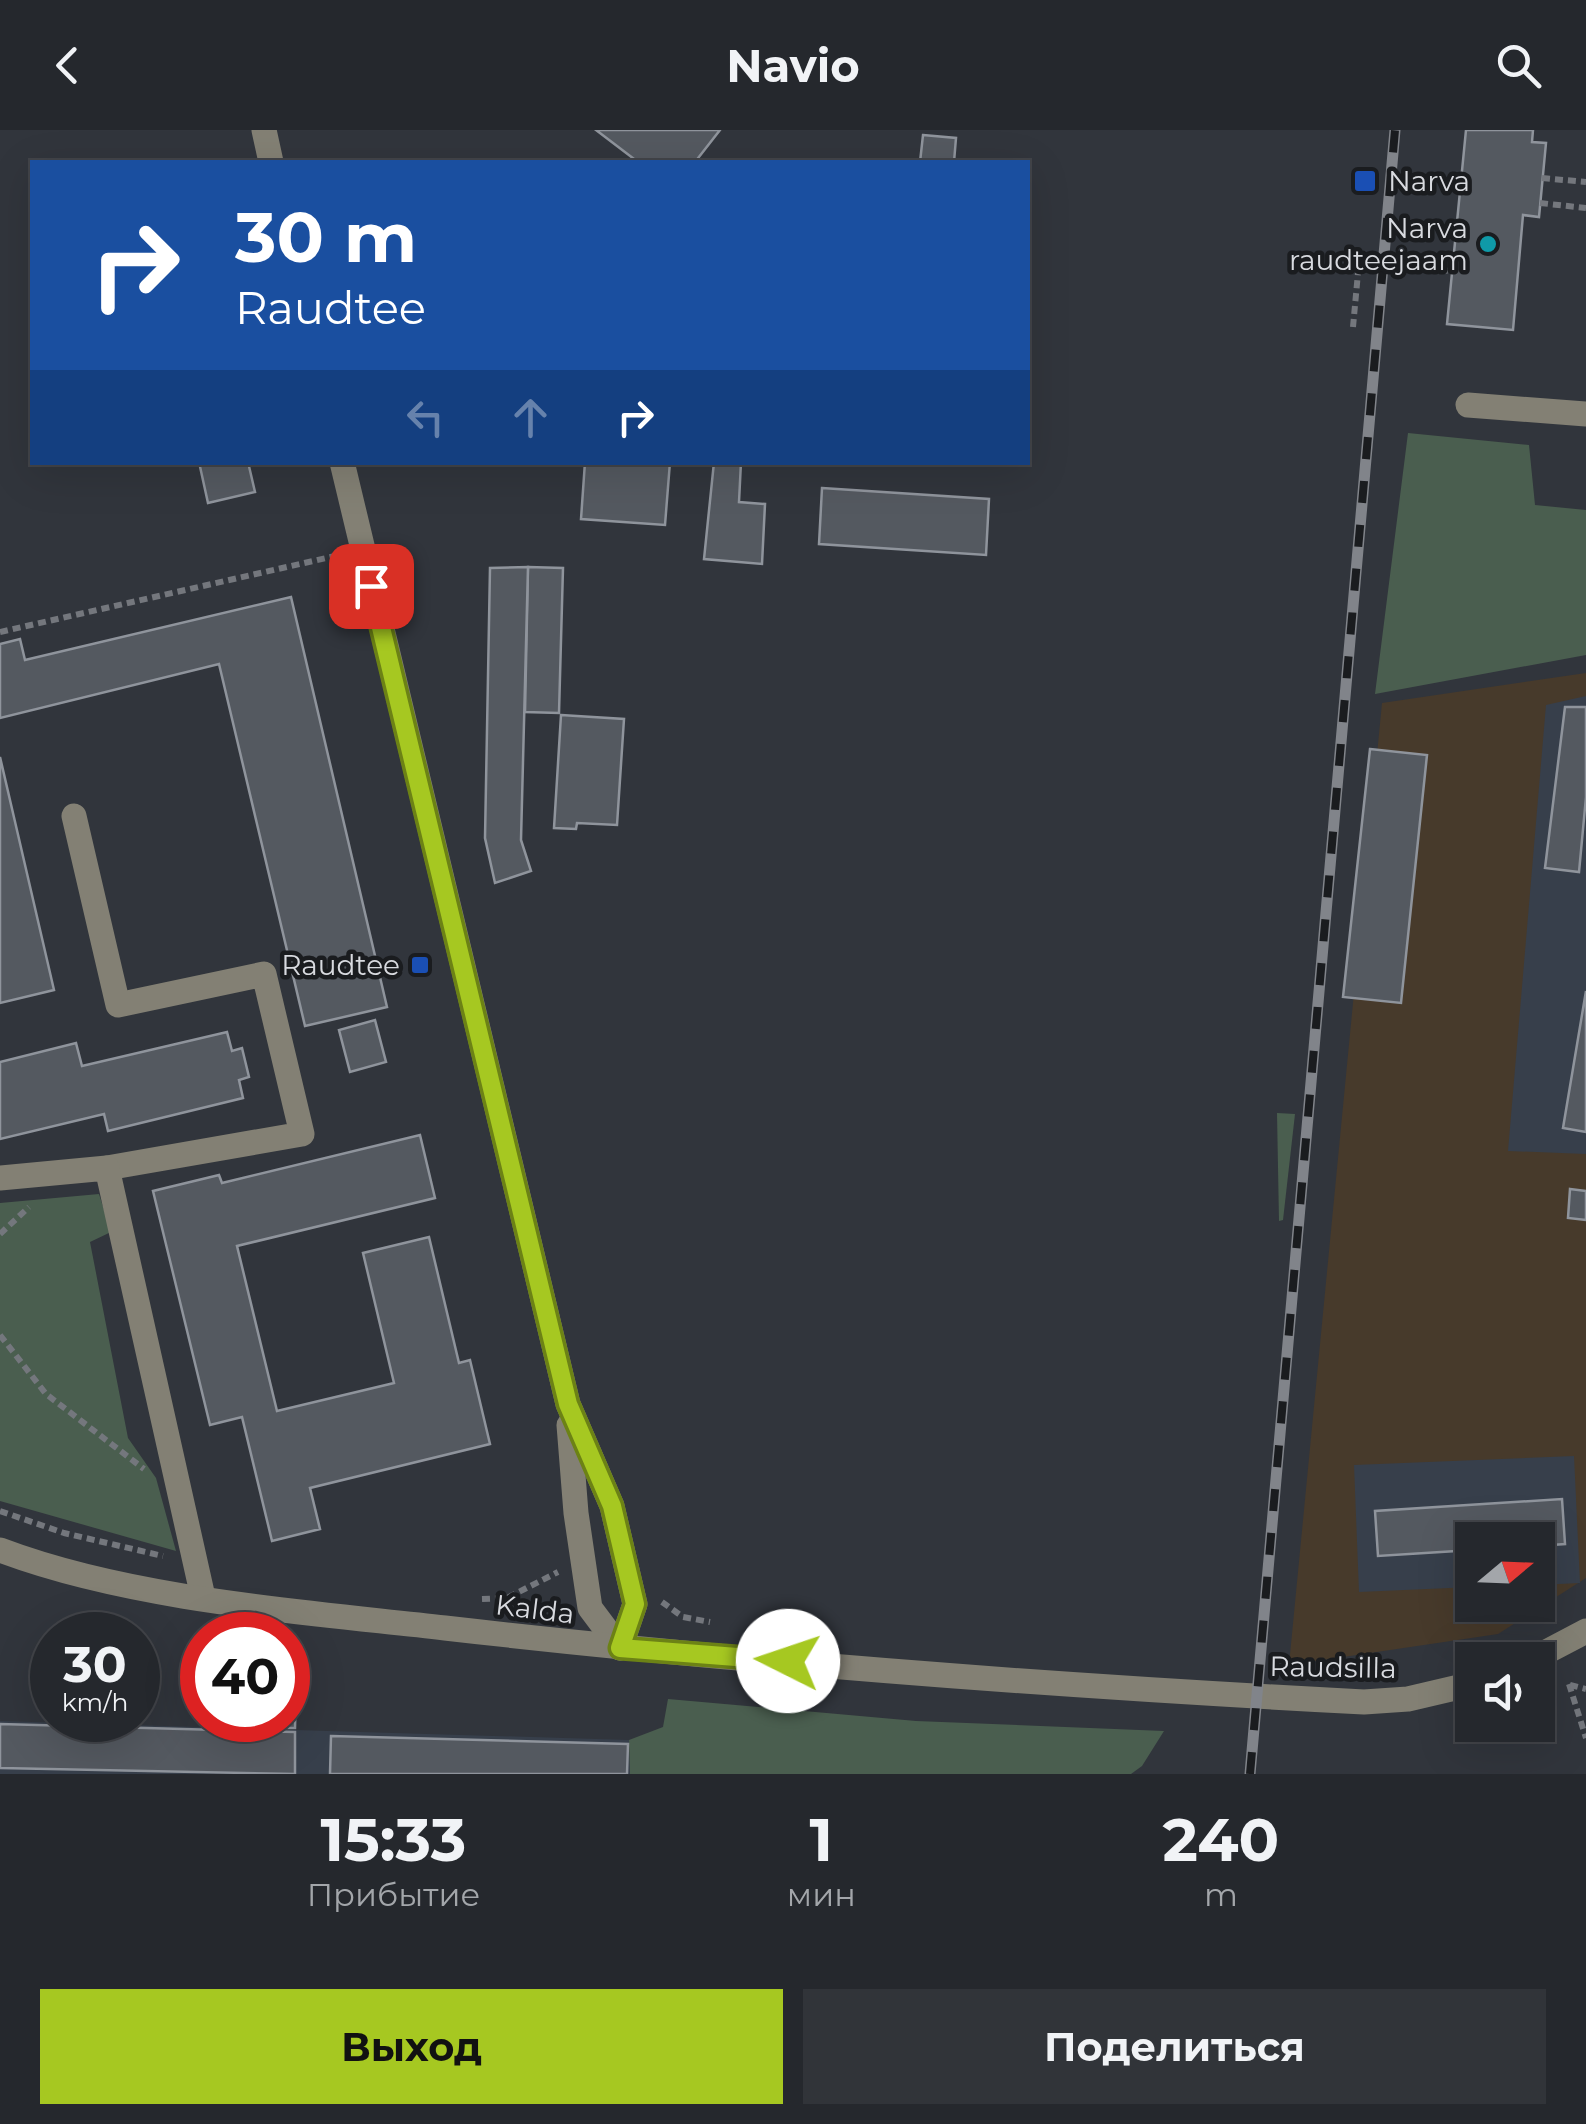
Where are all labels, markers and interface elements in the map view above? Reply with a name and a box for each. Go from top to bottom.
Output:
icon: back [40,38,95,93]
text: Navio [726,38,860,93]
icon: search [1491,38,1546,93]
place label: Narva [1388,164,1470,198]
marker: Narva [1352,168,1378,194]
text: 30 m [235,194,417,280]
icon: right [70,200,200,330]
place label: Narva raudteejaam [1289,211,1468,277]
marker: Narva raudteejaam [1477,233,1499,255]
text: Raudtee [235,280,426,335]
icon: left [398,390,453,445]
icon: ahead [503,390,558,445]
icon: right [608,390,663,445]
pin [329,544,414,629]
icon: arrive [344,559,399,614]
place label: Raudtee [281,948,400,982]
marker: Raudtee [409,954,431,976]
north arrow [1455,1522,1555,1622]
map controls [1455,1522,1555,1742]
street label: Kalda [494,1587,576,1631]
position arrow [736,1609,840,1713]
speed limit sign: 40 [180,1612,310,1742]
text: 30 [63,1634,127,1695]
button: sound [1455,1642,1555,1742]
street label: Raudsilla [1269,1649,1397,1685]
text: km/h [62,1687,128,1717]
text: 15:33 [321,1803,466,1876]
text: 1 [810,1803,833,1876]
text: 240 [1162,1803,1279,1876]
text: Прибытие [307,1875,480,1914]
text: мин [787,1875,856,1914]
text: m [1204,1875,1238,1914]
button: Выход [40,1989,783,2104]
button: Поделиться [803,1989,1546,2104]

